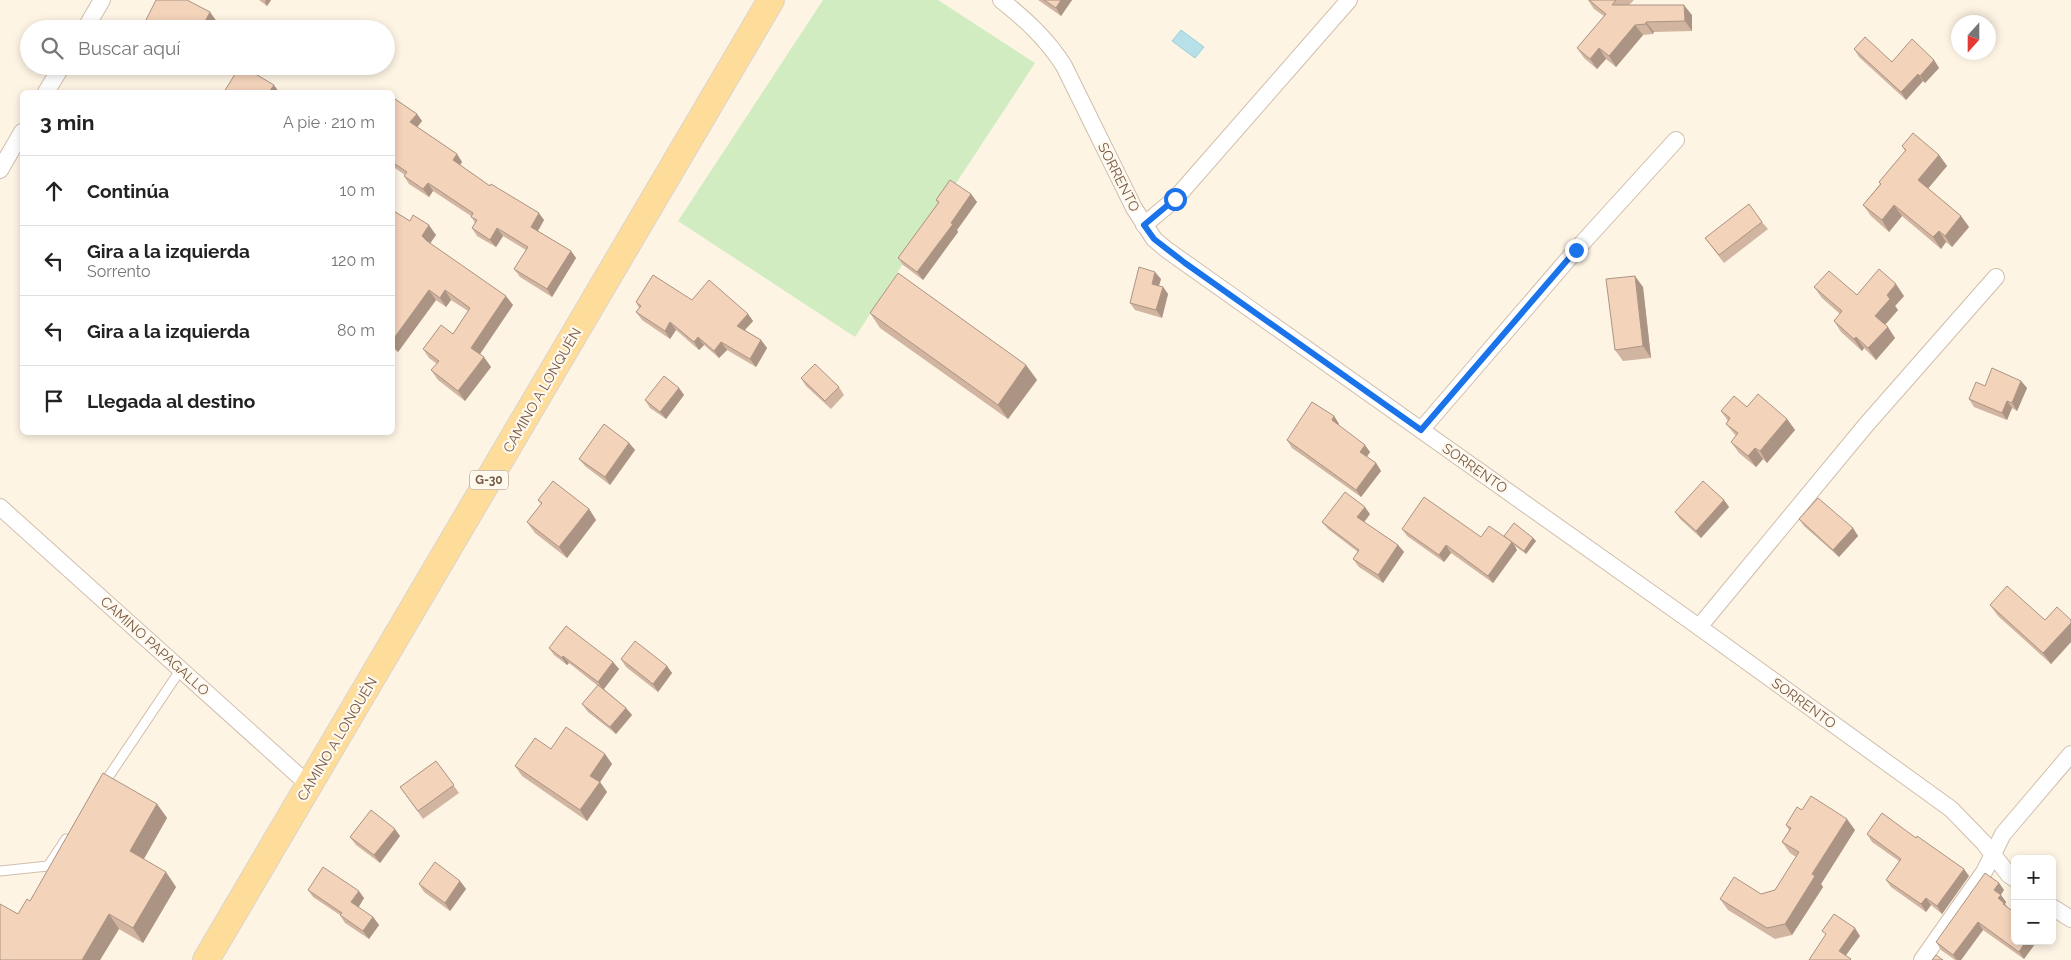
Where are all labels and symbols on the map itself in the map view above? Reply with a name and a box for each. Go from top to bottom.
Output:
north arrow [1951,15,1996,60]
street label: SORRENTO [1095,140,1143,214]
route start [1164,188,1187,211]
route end [1565,239,1588,262]
street label: CAMINO A LONQUÉN [499,324,584,455]
street label: SORRENTO [1440,440,1510,496]
road number: G-30 [470,470,508,490]
street label: CAMINO PAPAGALLO [98,593,212,699]
street label: CAMINO A LONQUÉN [293,674,380,804]
street label: SORRENTO [1769,674,1839,732]

